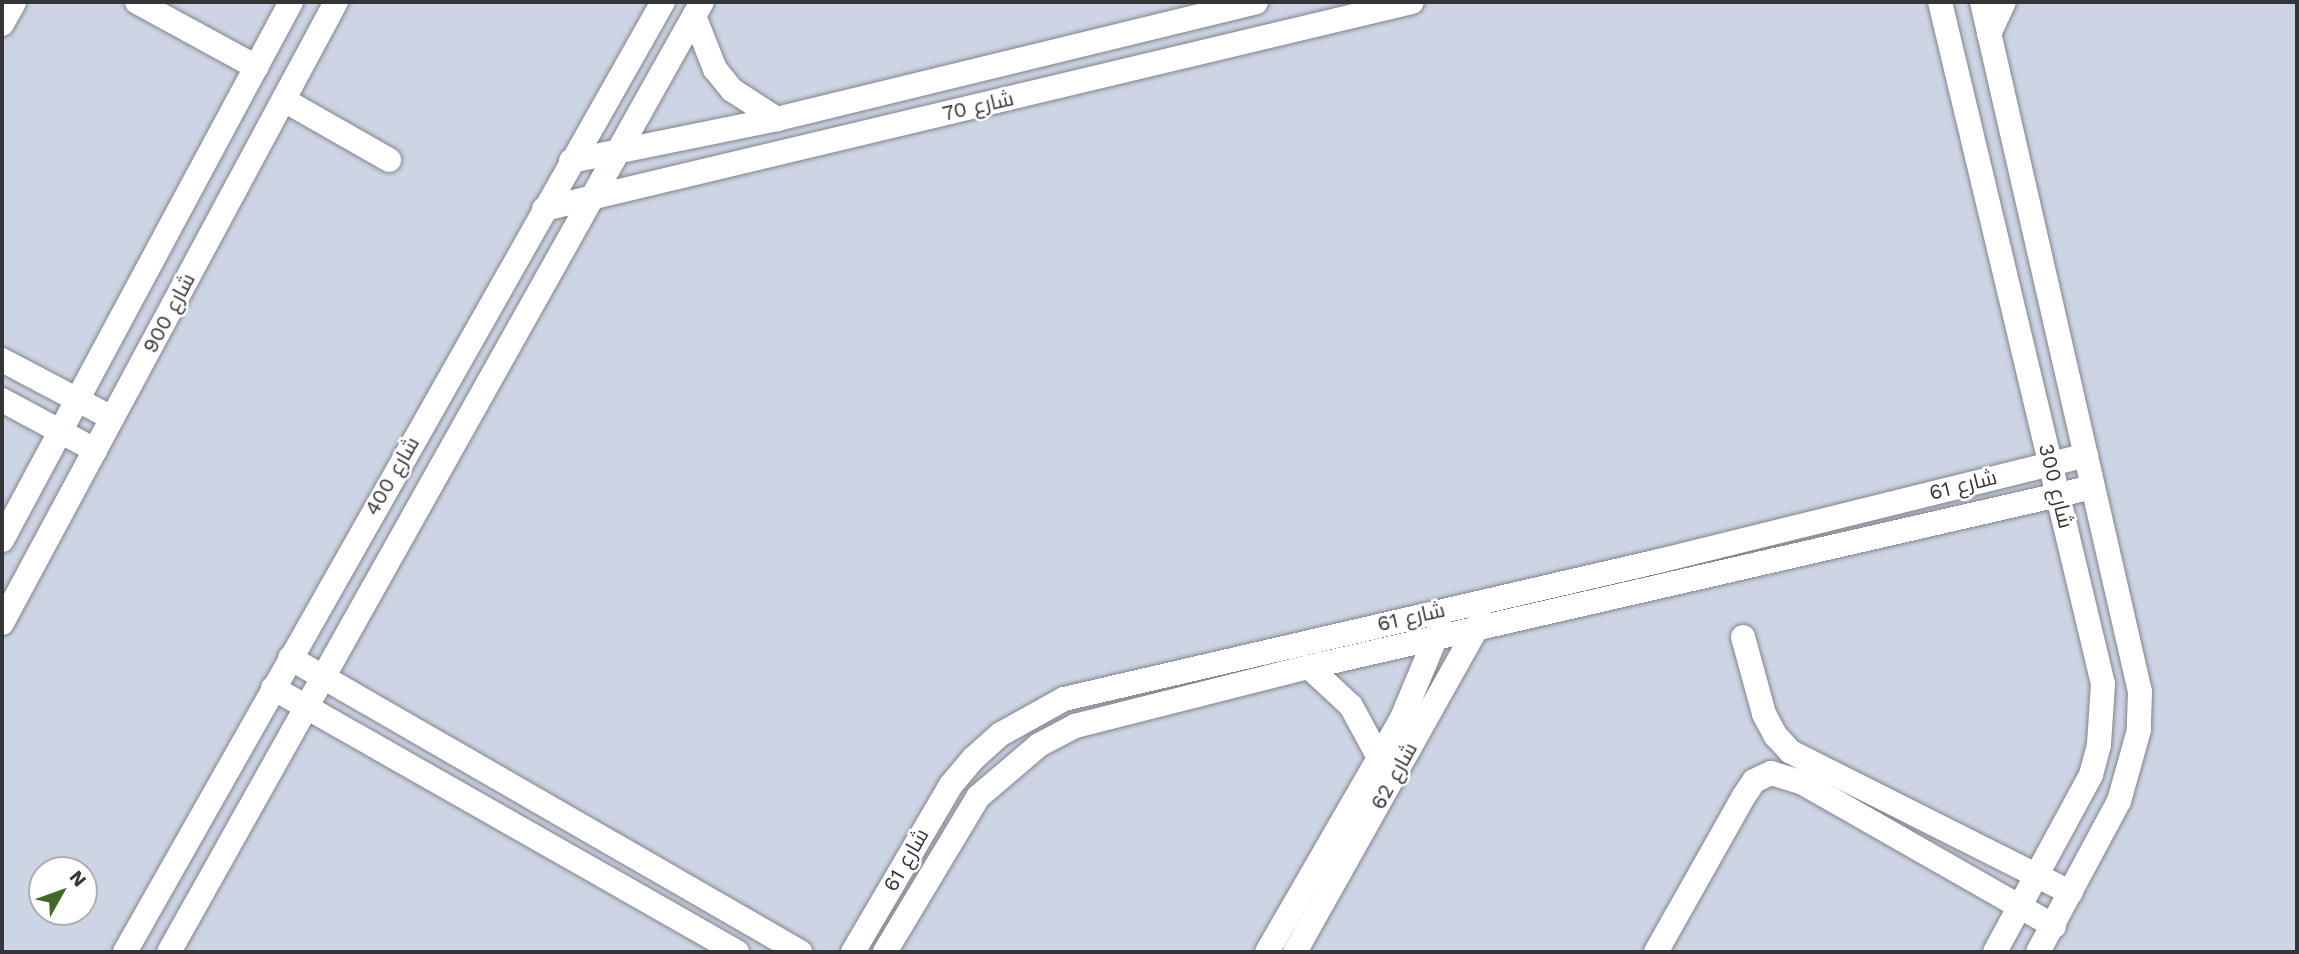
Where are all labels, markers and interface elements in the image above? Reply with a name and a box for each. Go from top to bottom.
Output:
street label: شارع 70 [940,86,1016,126]
street label: شارع 900 [137,269,201,357]
street label: شارع 400 [359,432,425,520]
street label: شارع 300 [2033,441,2079,531]
street label: شارع 61 [1927,464,1999,506]
street label: شارع 61 [1375,597,1447,637]
street label: شارع 62 [1365,738,1423,814]
street label: شارع 61 [878,824,934,896]
north arrow [28,856,98,926]
text: N [65,866,91,891]

